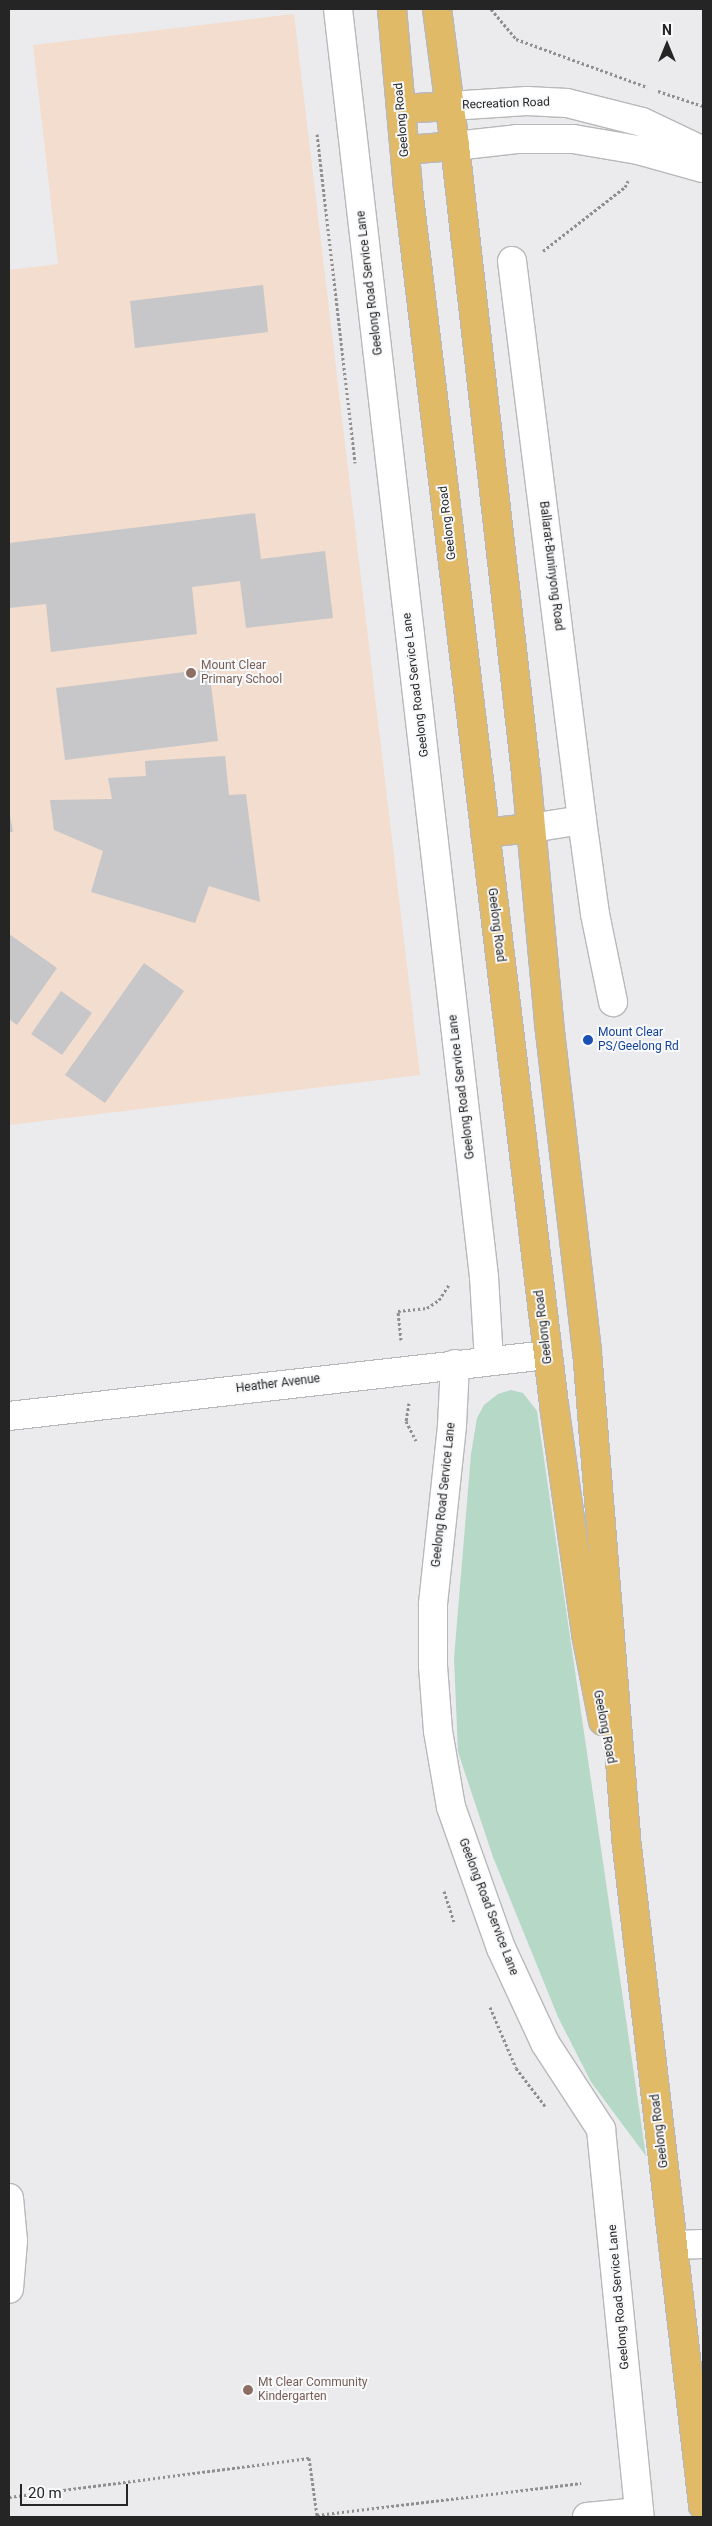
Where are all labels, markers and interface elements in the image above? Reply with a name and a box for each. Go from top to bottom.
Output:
north arrow [642,20,692,70]
text: N [662,22,672,38]
street label: Geelong Road [392,82,412,158]
street label: Recreation Road [462,95,550,113]
street label: Geelong Road Service Lane [354,210,386,356]
street label: Geelong Road [436,485,460,561]
street label: Ballarat-Buninyong Road [536,500,566,632]
street label: Geelong Road Service Lane [400,612,432,758]
place label: Mount Clear Primary School [201,659,282,687]
marker: Mount Clear Primary School [185,667,197,679]
street label: Geelong Road [484,887,508,963]
street label: Geelong Road Service Lane [446,1014,478,1160]
place label: Mount Clear PS/Geelong Rd [598,1026,679,1054]
marker: Mount Clear PS/Geelong Rd [582,1034,594,1046]
street label: Geelong Road [532,1289,556,1365]
street label: Heather Avenue [235,1372,321,1396]
street label: Geelong Road Service Lane [429,1422,459,1568]
street label: Geelong Road [590,1689,618,1765]
street label: Geelong Road Service Lane [455,1836,521,1978]
street label: Geelong Road [648,2093,672,2169]
street label: Geelong Road Service Lane [605,2224,633,2370]
place label: Mt Clear Community Kindergarten [258,2376,368,2404]
marker: Mt Clear Community Kindergarten [242,2384,254,2396]
scale bar [22,2474,130,2506]
text: 20 m [28,2484,62,2502]

